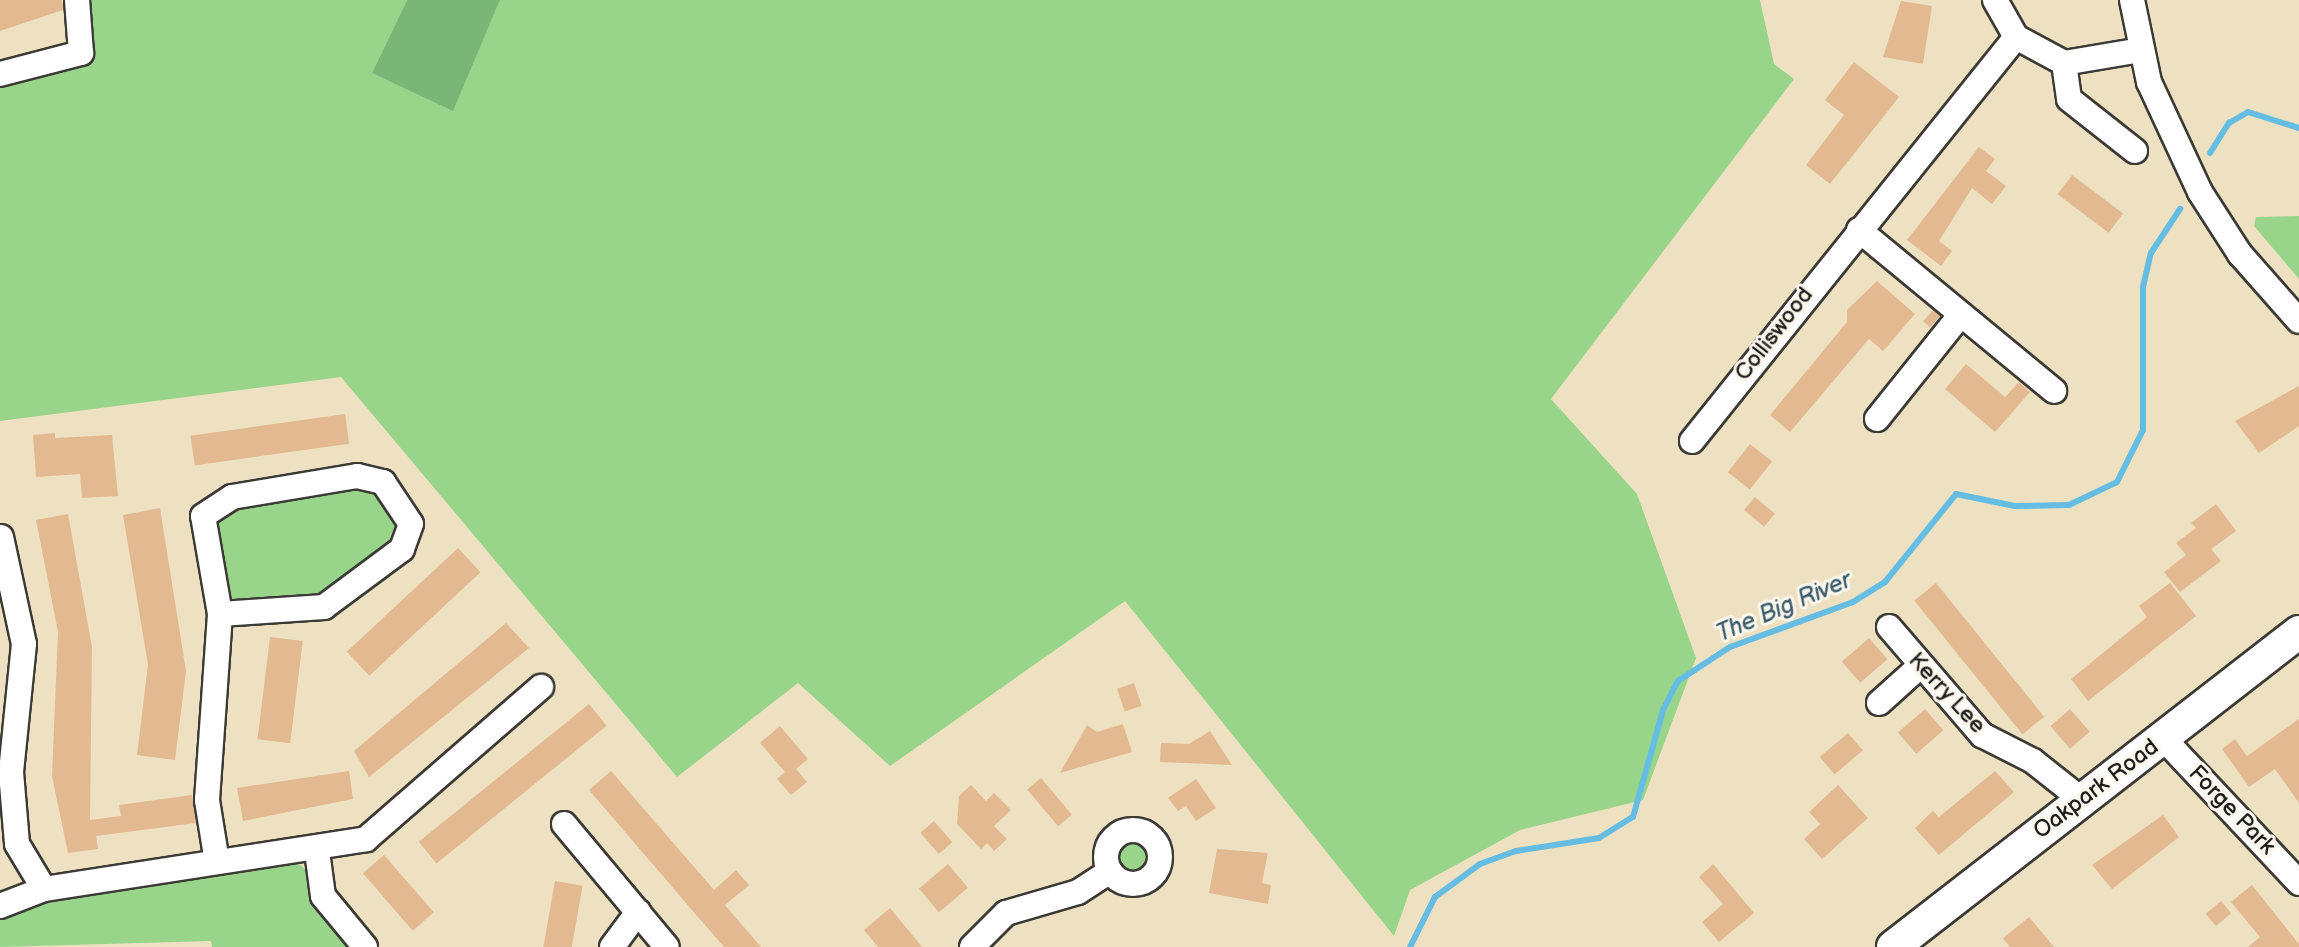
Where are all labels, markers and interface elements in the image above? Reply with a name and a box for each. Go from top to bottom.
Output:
street label: Colliswood [1729,282,1819,386]
water label: The Big River [1712,566,1856,648]
street label: Kerry Lee [1902,646,1992,740]
street label: Oakpark Road [2028,733,2164,845]
street label: Forge Park [2183,760,2281,860]

